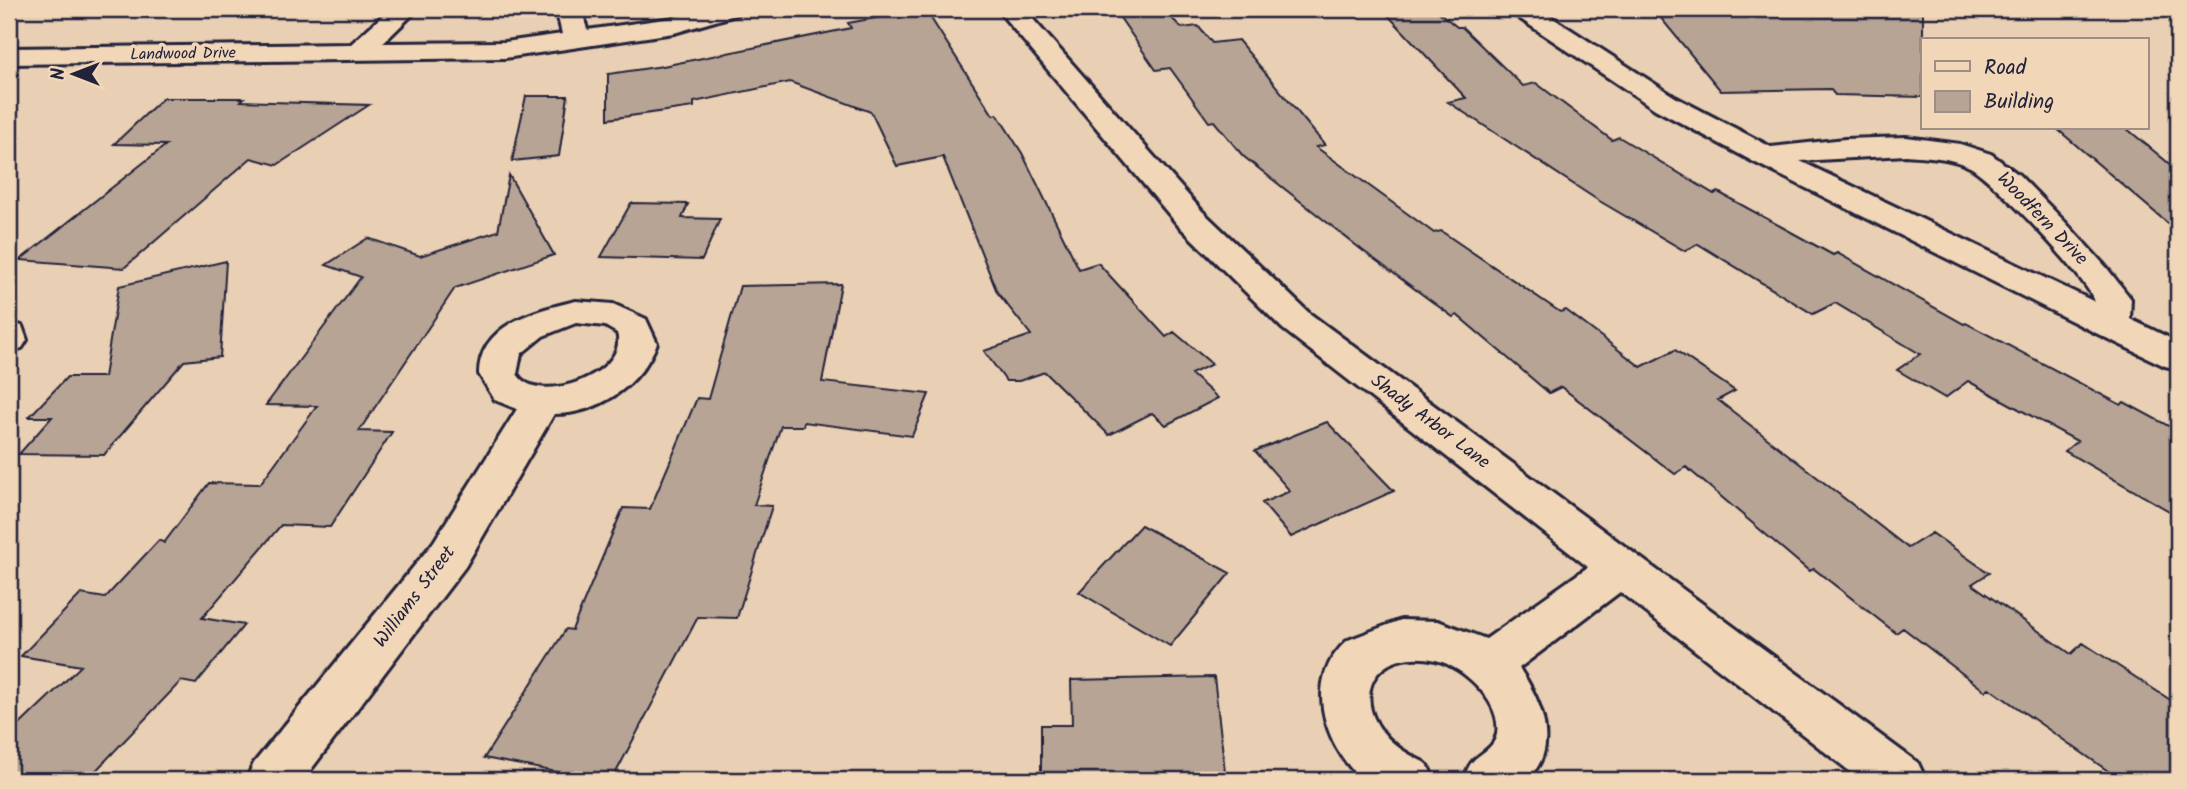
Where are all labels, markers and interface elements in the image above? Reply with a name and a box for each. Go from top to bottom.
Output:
north arrow [38,38,108,108]
legend [1921,38,2148,130]
street label: Landwood Drive [130,41,236,67]
text: Road [1984,52,2027,85]
text: N [44,68,74,80]
text: Building [1984,86,2054,119]
street label: Woodfern Drive [1989,165,2095,273]
street label: Shady Arbor Lane [1364,367,1497,477]
street label: Williams Street [367,539,464,654]

